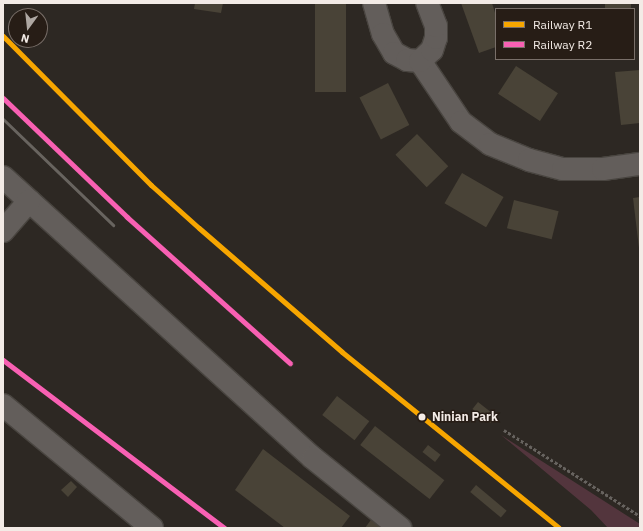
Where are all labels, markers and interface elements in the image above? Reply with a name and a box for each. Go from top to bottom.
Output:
north arrow [8,8,48,48]
legend [495,8,635,60]
text: Railway R1 [533,17,592,32]
text: N [19,31,31,46]
text: Railway R2 [533,37,592,52]
marker: Ninian Park [415,410,429,424]
place label: Ninian Park [432,410,498,424]

